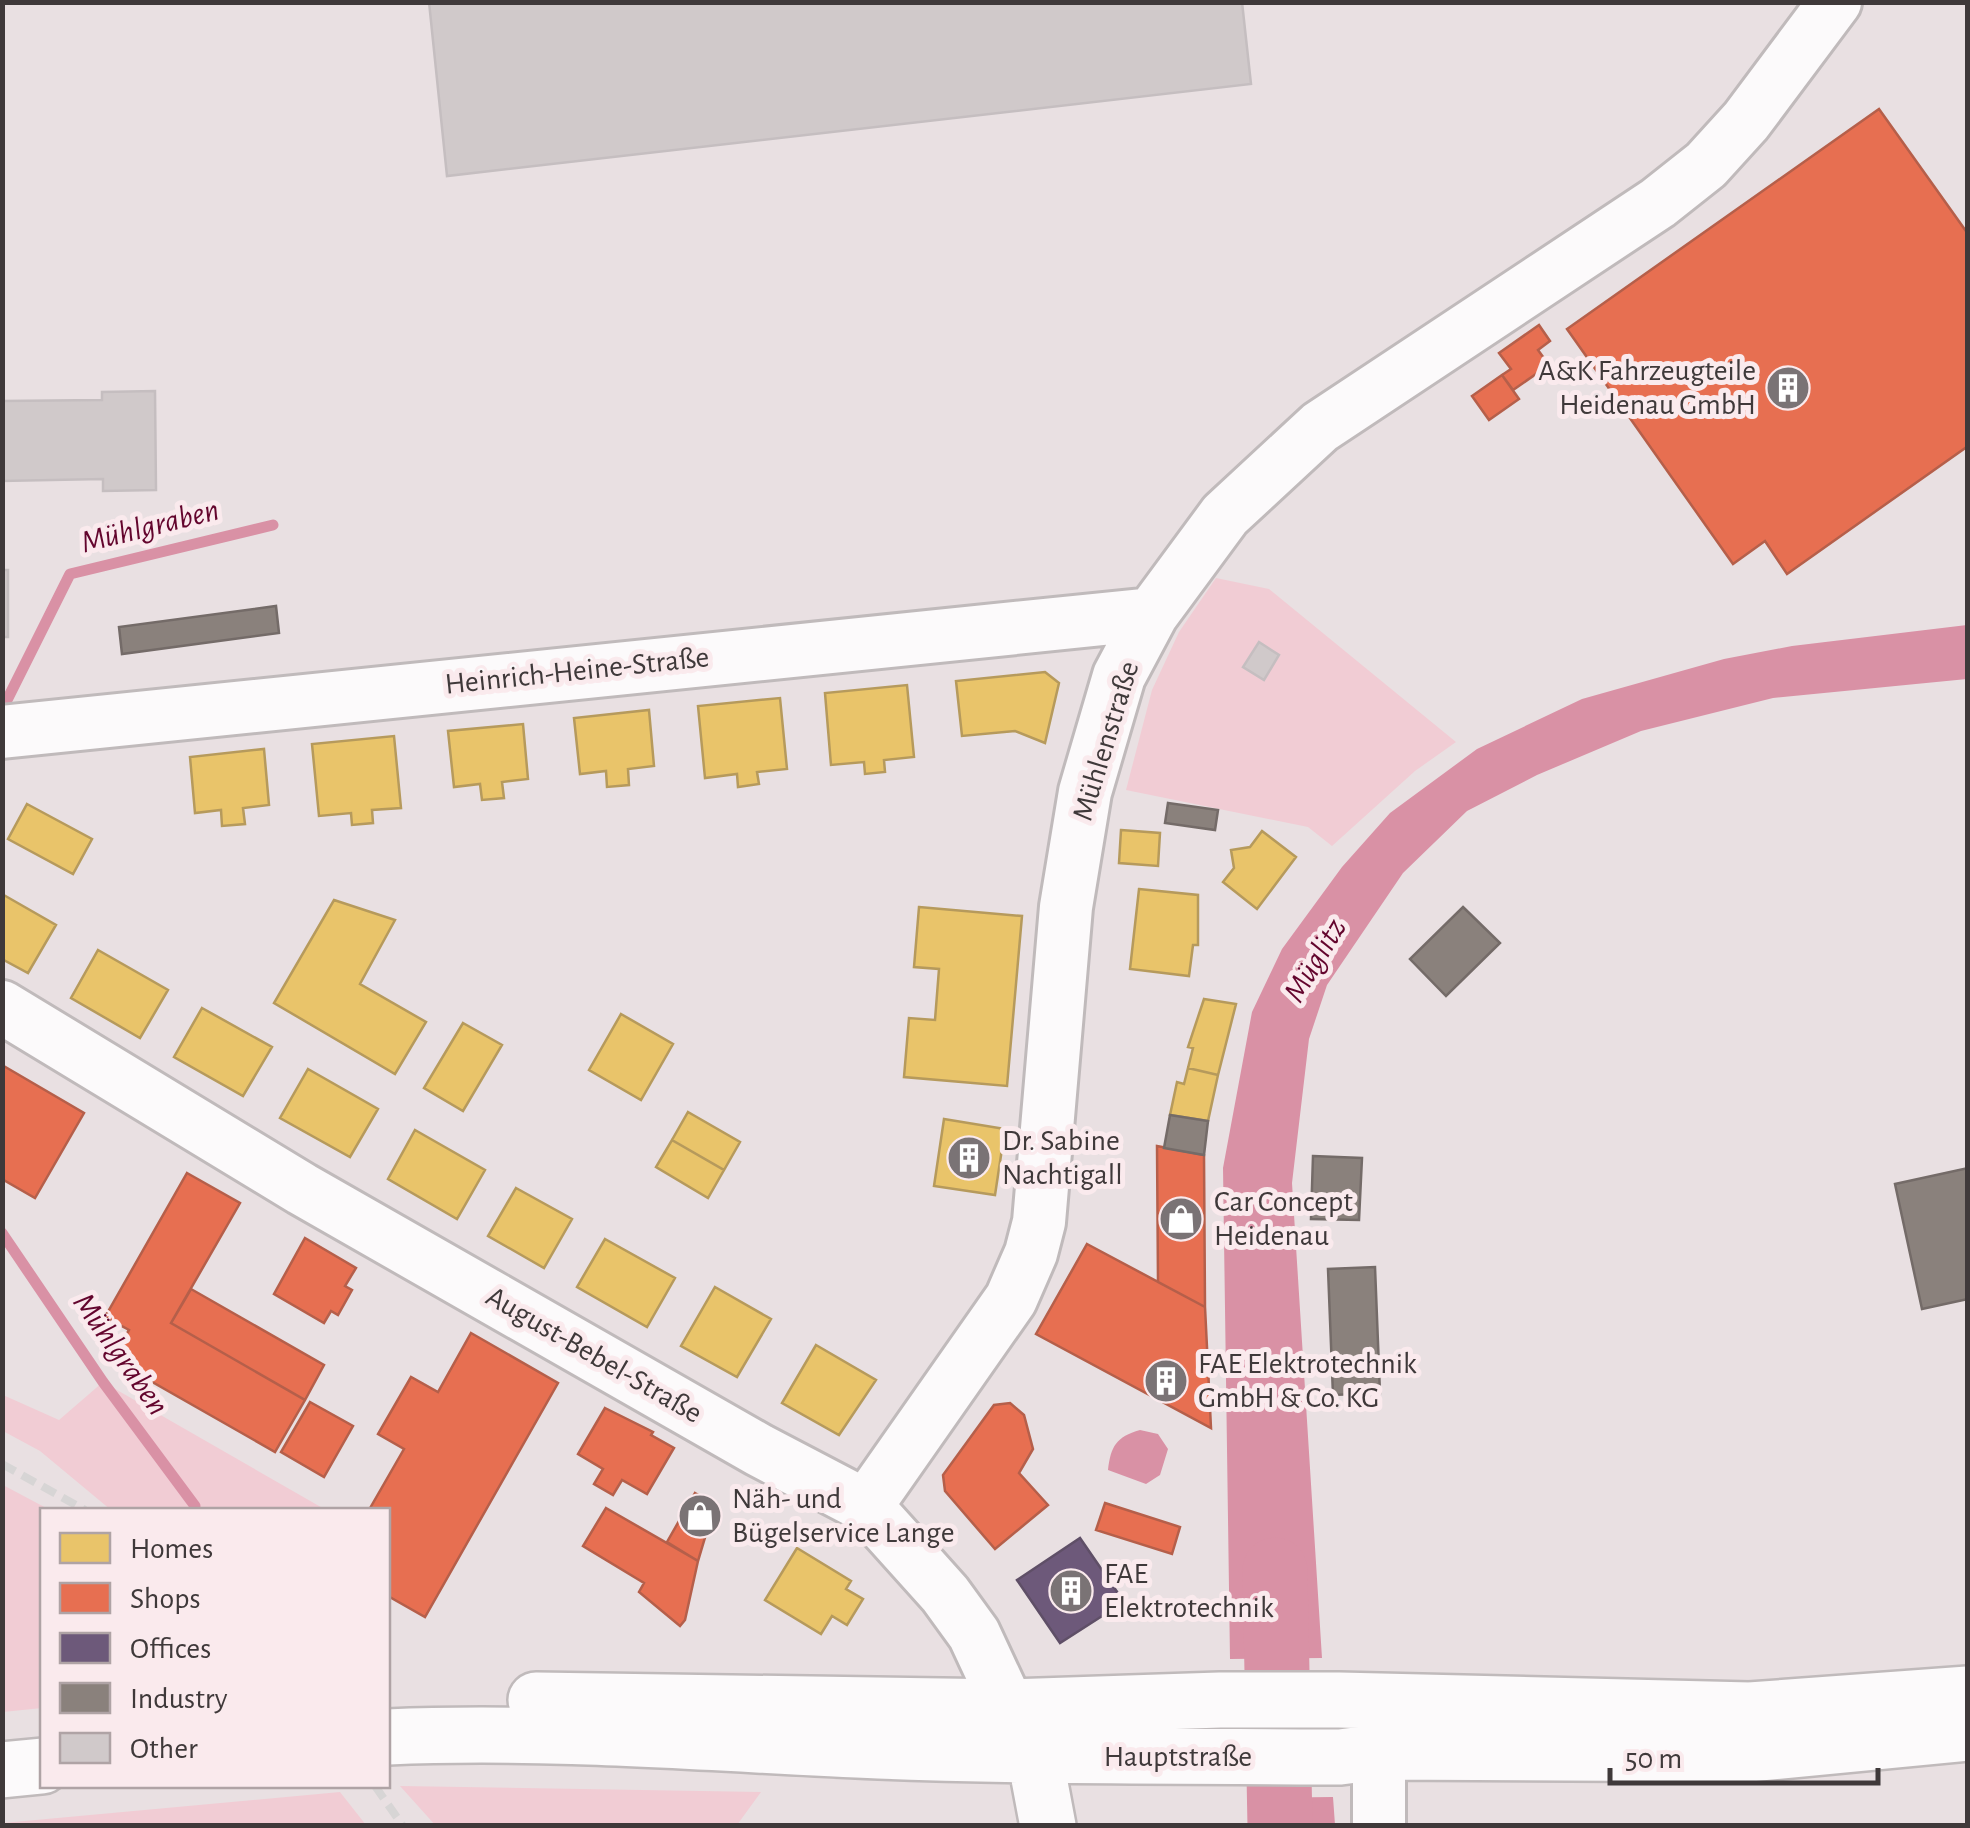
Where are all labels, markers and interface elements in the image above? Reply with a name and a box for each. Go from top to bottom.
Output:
place label: A&K Fahrzeugteile Heidenau GmbH [1538,356,1756,420]
building icon: A&K Fahrzeugteile Heidenau GmbH [1765,365,1811,411]
water label: Mühlgraben [78,493,222,559]
street label: Heinrich-Heine-Straße [443,642,711,700]
street label: Mühlenstraße [1068,658,1144,824]
water label: Müglitz [1278,913,1352,1007]
place label: Dr. Sabine Nachtigall [1002,1126,1123,1190]
building icon: Dr. Sabine Nachtigall [946,1135,992,1181]
place label: Car Concept Heidenau [1214,1187,1353,1251]
shop icon: Car Concept Heidenau [1158,1196,1204,1242]
street label: August-Bebel-Straße [481,1281,707,1429]
water label: Mühlgraben [67,1287,175,1421]
place label: FAE Elektrotechnik GmbH & Co. KG [1198,1349,1417,1413]
building icon: FAE Elektrotechnik GmbH & Co. KG [1143,1358,1189,1404]
place label: Näh- und Bügelservice Lange [732,1484,954,1548]
shop icon: Näh- und Bügelservice Lange [677,1493,723,1539]
legend [40,1508,390,1788]
text: Homes [130,1534,213,1564]
place label: FAE Elektrotechnik [1104,1559,1274,1623]
building icon: FAE Elektrotechnik [1048,1568,1094,1614]
text: Shops [130,1584,201,1614]
text: Offices [130,1634,211,1664]
text: Industry [130,1684,228,1714]
scale bar [1610,1723,1878,1785]
text: Other [130,1734,198,1764]
street label: Hauptstraße [1104,1742,1252,1772]
text: 50 m [1625,1744,1682,1774]

